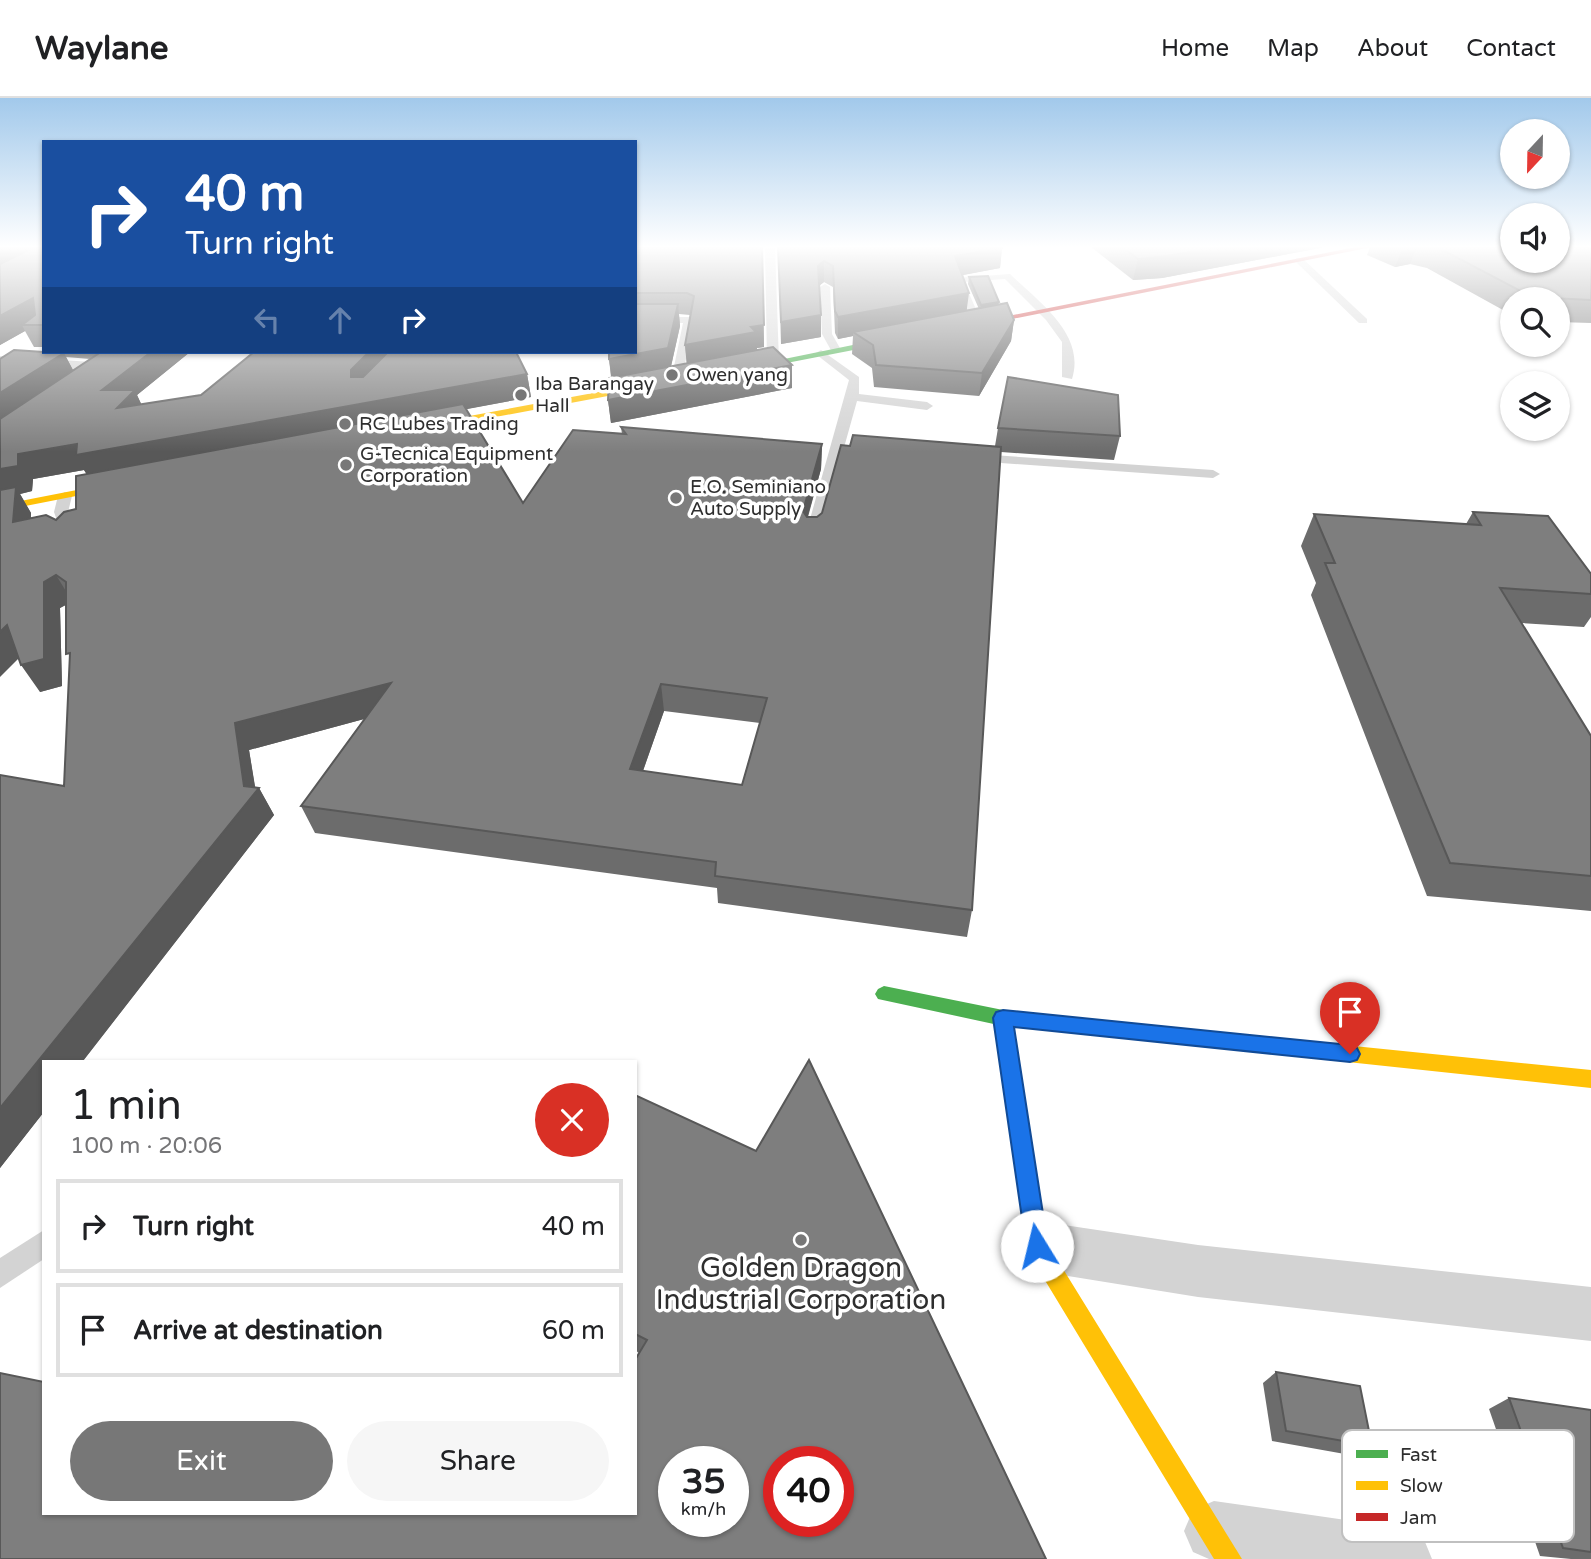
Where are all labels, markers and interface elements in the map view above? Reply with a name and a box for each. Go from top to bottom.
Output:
text: Waylane [35,29,169,68]
text: Home [1161,34,1229,63]
text: Map [1267,34,1319,63]
text: About [1357,34,1428,63]
text: Contact [1466,34,1556,63]
north arrow [1500,119,1570,189]
map controls [1500,119,1570,441]
text: 40 m [185,165,304,224]
icon: right [70,168,161,259]
button: sound [1500,203,1570,273]
text: Turn right [185,225,334,263]
button: search [1500,287,1570,357]
icon: left [248,301,286,339]
icon: ahead [321,301,359,339]
icon: right [394,301,432,339]
place label: Owen yang [686,364,788,386]
marker: Owen yang [664,367,680,383]
button: layers [1500,371,1570,441]
place label: Iba Barangay Hall [535,373,654,417]
marker: Iba Barangay Hall [513,387,529,403]
place label: RC Lubes Trading [359,413,519,435]
marker: RC Lubes Trading [337,416,353,432]
place label: G-Tecnica Equipment Corporation [360,443,553,487]
marker: G-Tecnica Equipment Corporation [338,457,354,473]
place label: E.O. Seminiano Auto Supply [690,476,826,520]
marker: E.O. Seminiano Auto Supply [668,490,684,506]
pin [1320,982,1380,1054]
icon: arrive [1331,993,1369,1031]
text: 1 min [70,1080,182,1131]
button: close [535,1083,609,1157]
text: 100 m · 20:06 [70,1132,222,1160]
icon: right [74,1207,112,1245]
position arrow [1000,1209,1074,1283]
text: Turn right [133,1211,254,1242]
text: 40 m [542,1211,605,1242]
marker: Golden Dragon Industrial Corporation [793,1232,809,1248]
place label: Golden Dragon Industrial Corporation [656,1251,946,1317]
icon: arrive [74,1311,112,1349]
text: Arrive at destination [133,1315,383,1346]
text: 60 m [542,1315,605,1346]
button: Exit [70,1421,333,1501]
button: Share [347,1421,609,1501]
legend [1342,1430,1574,1542]
text: Fast [1400,1444,1437,1466]
speed limit sign: 40 [763,1446,854,1537]
text: 35 [682,1461,725,1503]
text: Slow [1400,1475,1443,1497]
text: km/h [681,1498,726,1520]
text: Jam [1400,1507,1437,1529]

